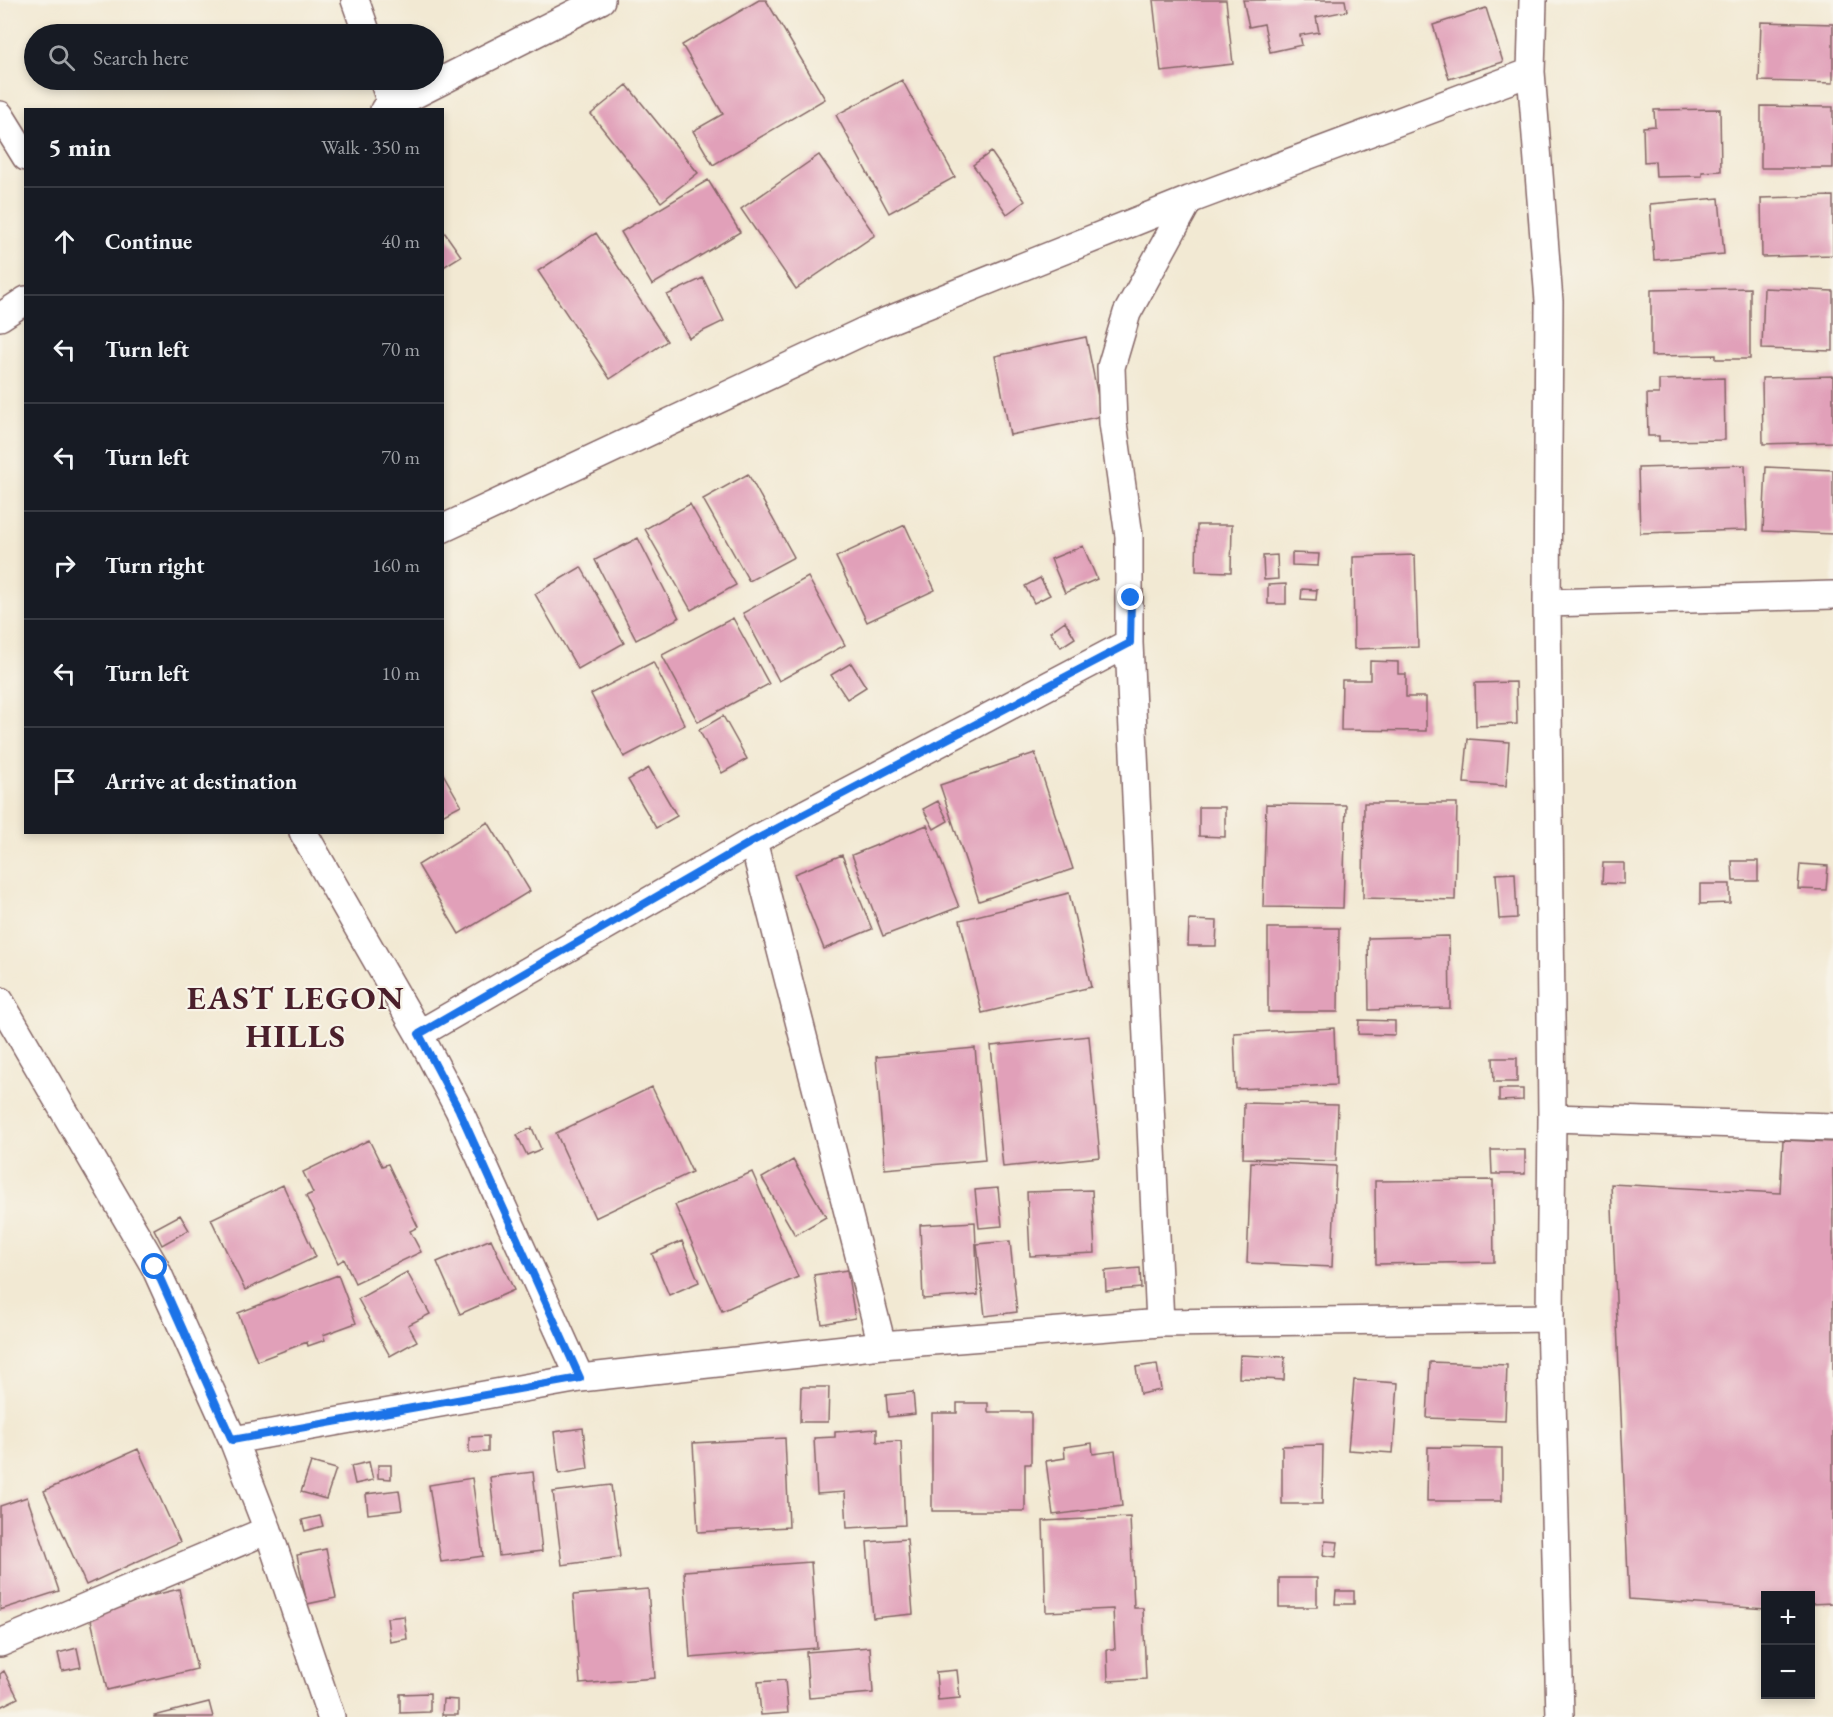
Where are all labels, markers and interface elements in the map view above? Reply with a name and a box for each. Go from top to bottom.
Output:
search box [24,24,444,90]
icon: search [45,41,78,74]
text: Search here [93,43,188,72]
text: 5 min [48,130,111,164]
text: Walk · 350 m [321,134,420,160]
icon: ahead [48,225,81,258]
text: Continue [105,227,192,256]
text: 40 m [381,228,420,254]
icon: left [48,333,81,366]
text: Turn left [105,335,189,364]
text: 70 m [381,336,420,362]
icon: left [48,441,81,474]
text: Turn left [105,443,189,472]
text: 70 m [381,444,420,470]
icon: right [48,549,81,582]
text: Turn right [105,551,204,580]
text: 160 m [372,552,420,578]
route end [1117,584,1143,610]
icon: left [48,657,81,690]
text: Turn left [105,659,189,688]
text: 10 m [381,660,420,686]
icon: arrive [48,765,81,798]
text: Arrive at destination [105,767,297,796]
district label: EAST LEGON HILLS [187,976,405,1057]
route start [141,1253,167,1279]
map controls [1761,1591,1815,1699]
button: + [1761,1591,1815,1645]
button: − [1761,1645,1815,1699]

